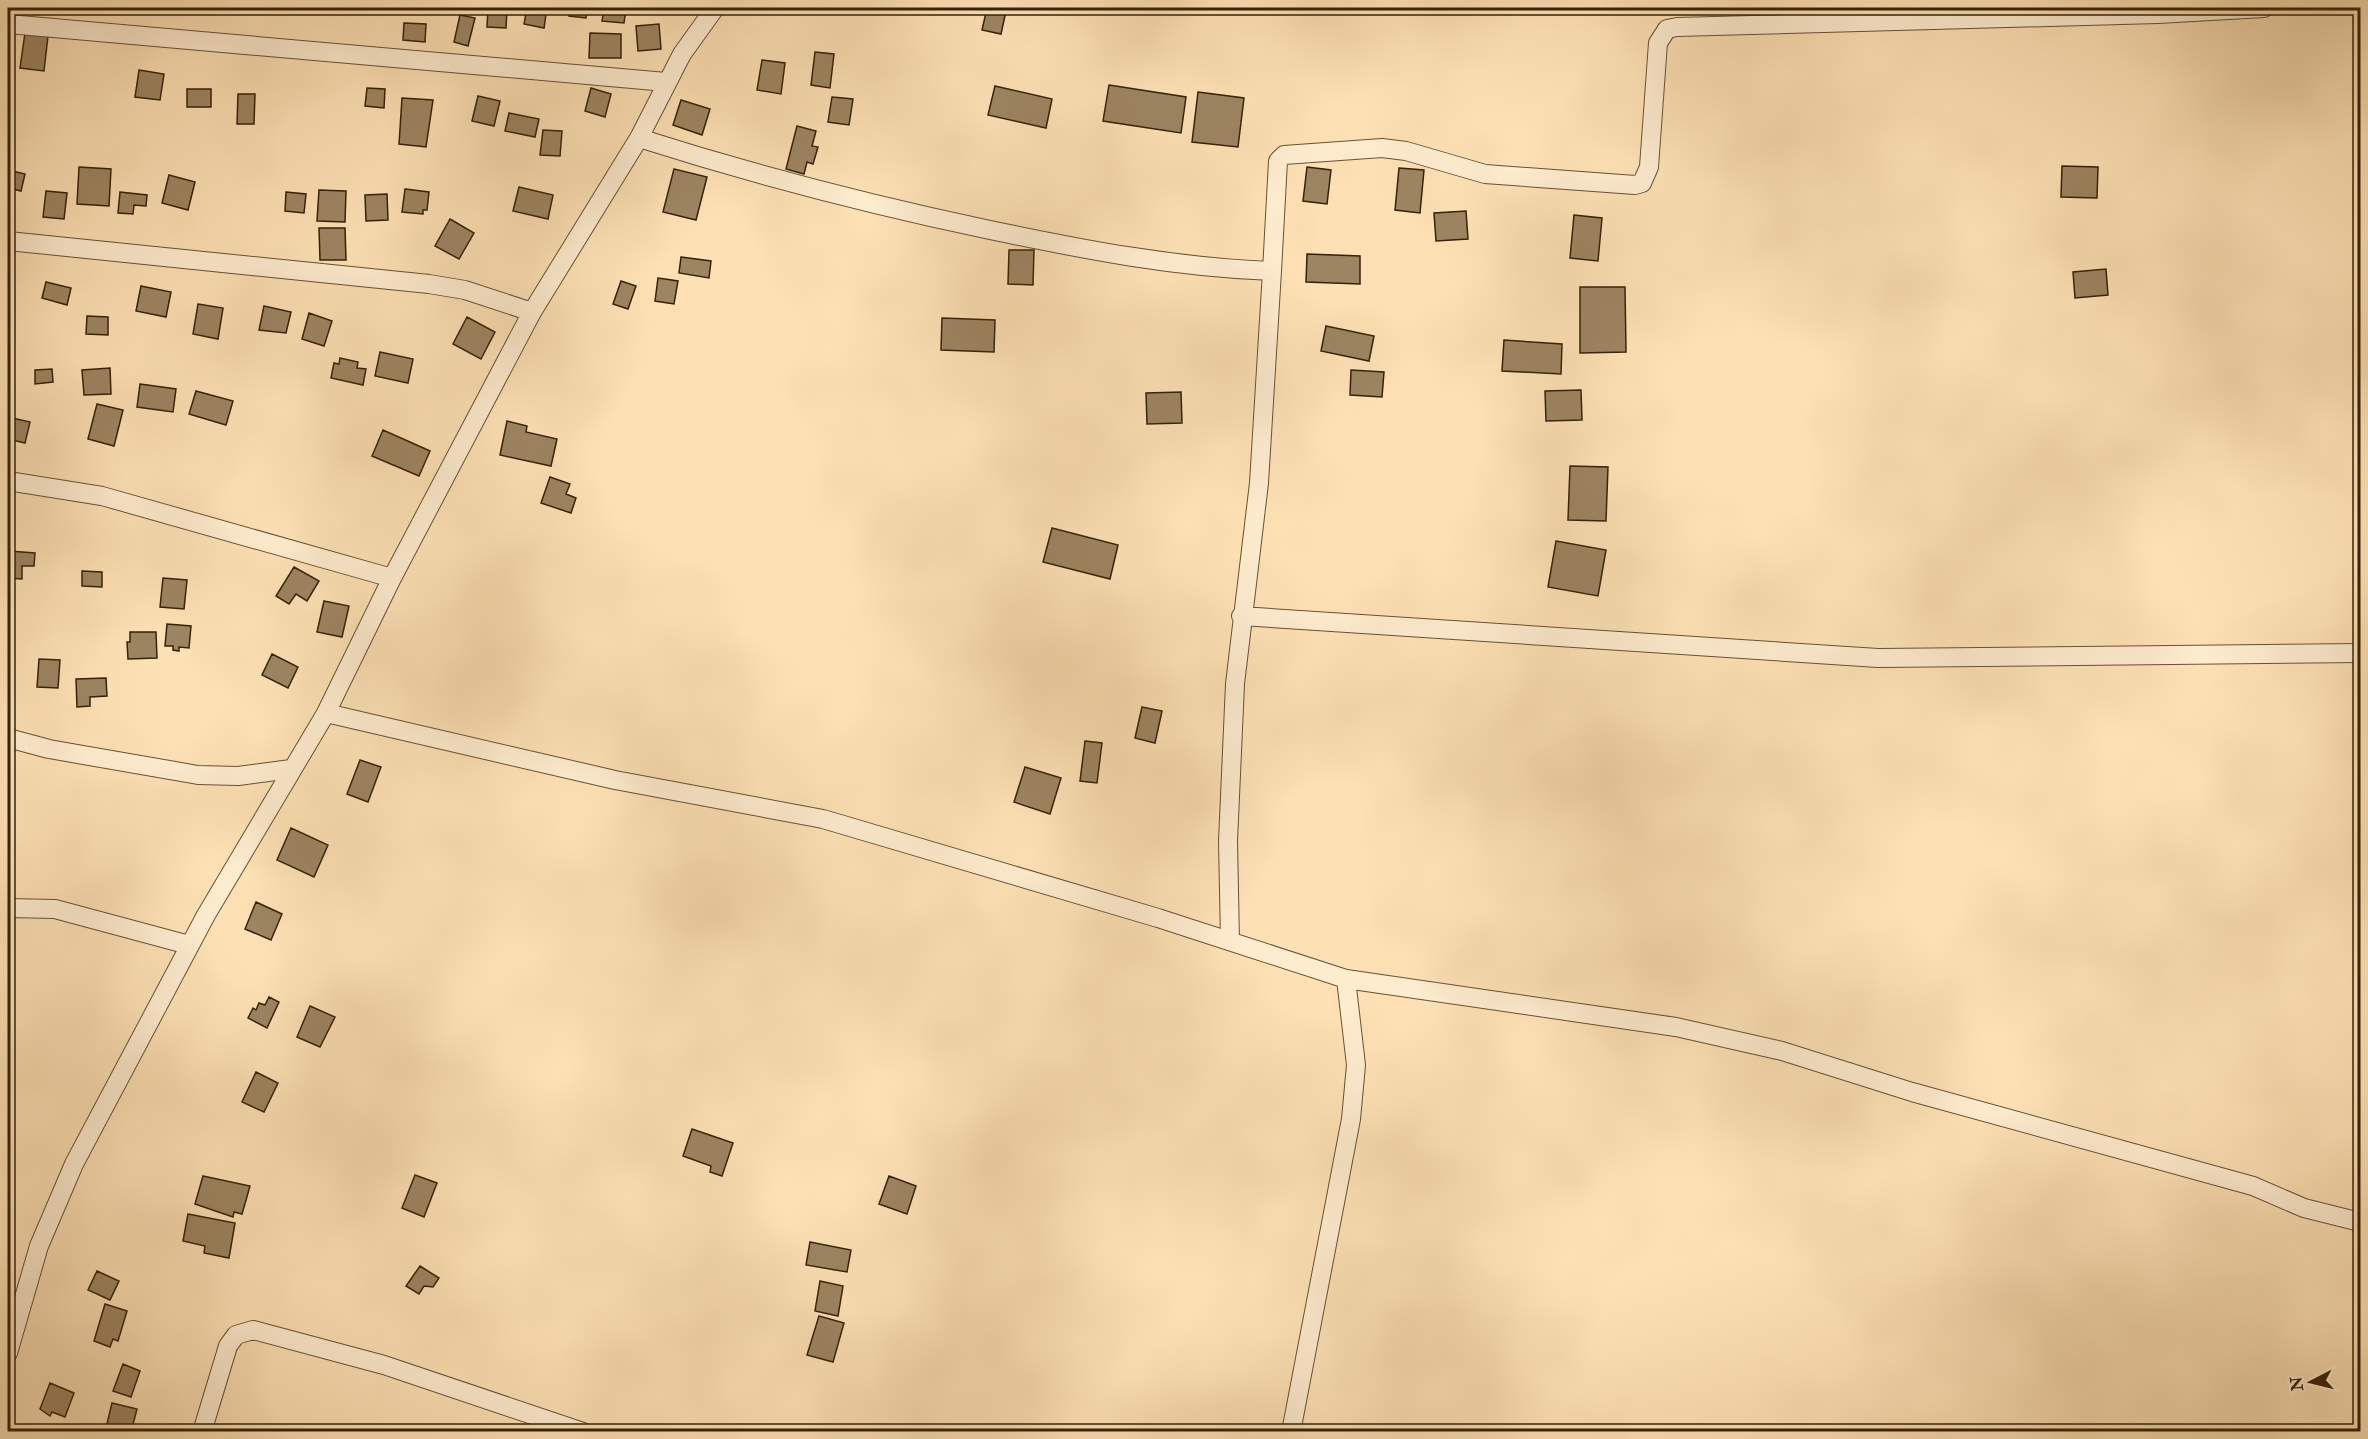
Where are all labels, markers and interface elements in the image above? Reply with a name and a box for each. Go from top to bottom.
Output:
north arrow [2281,1352,2341,1412]
text: N [2286,1375,2308,1393]

